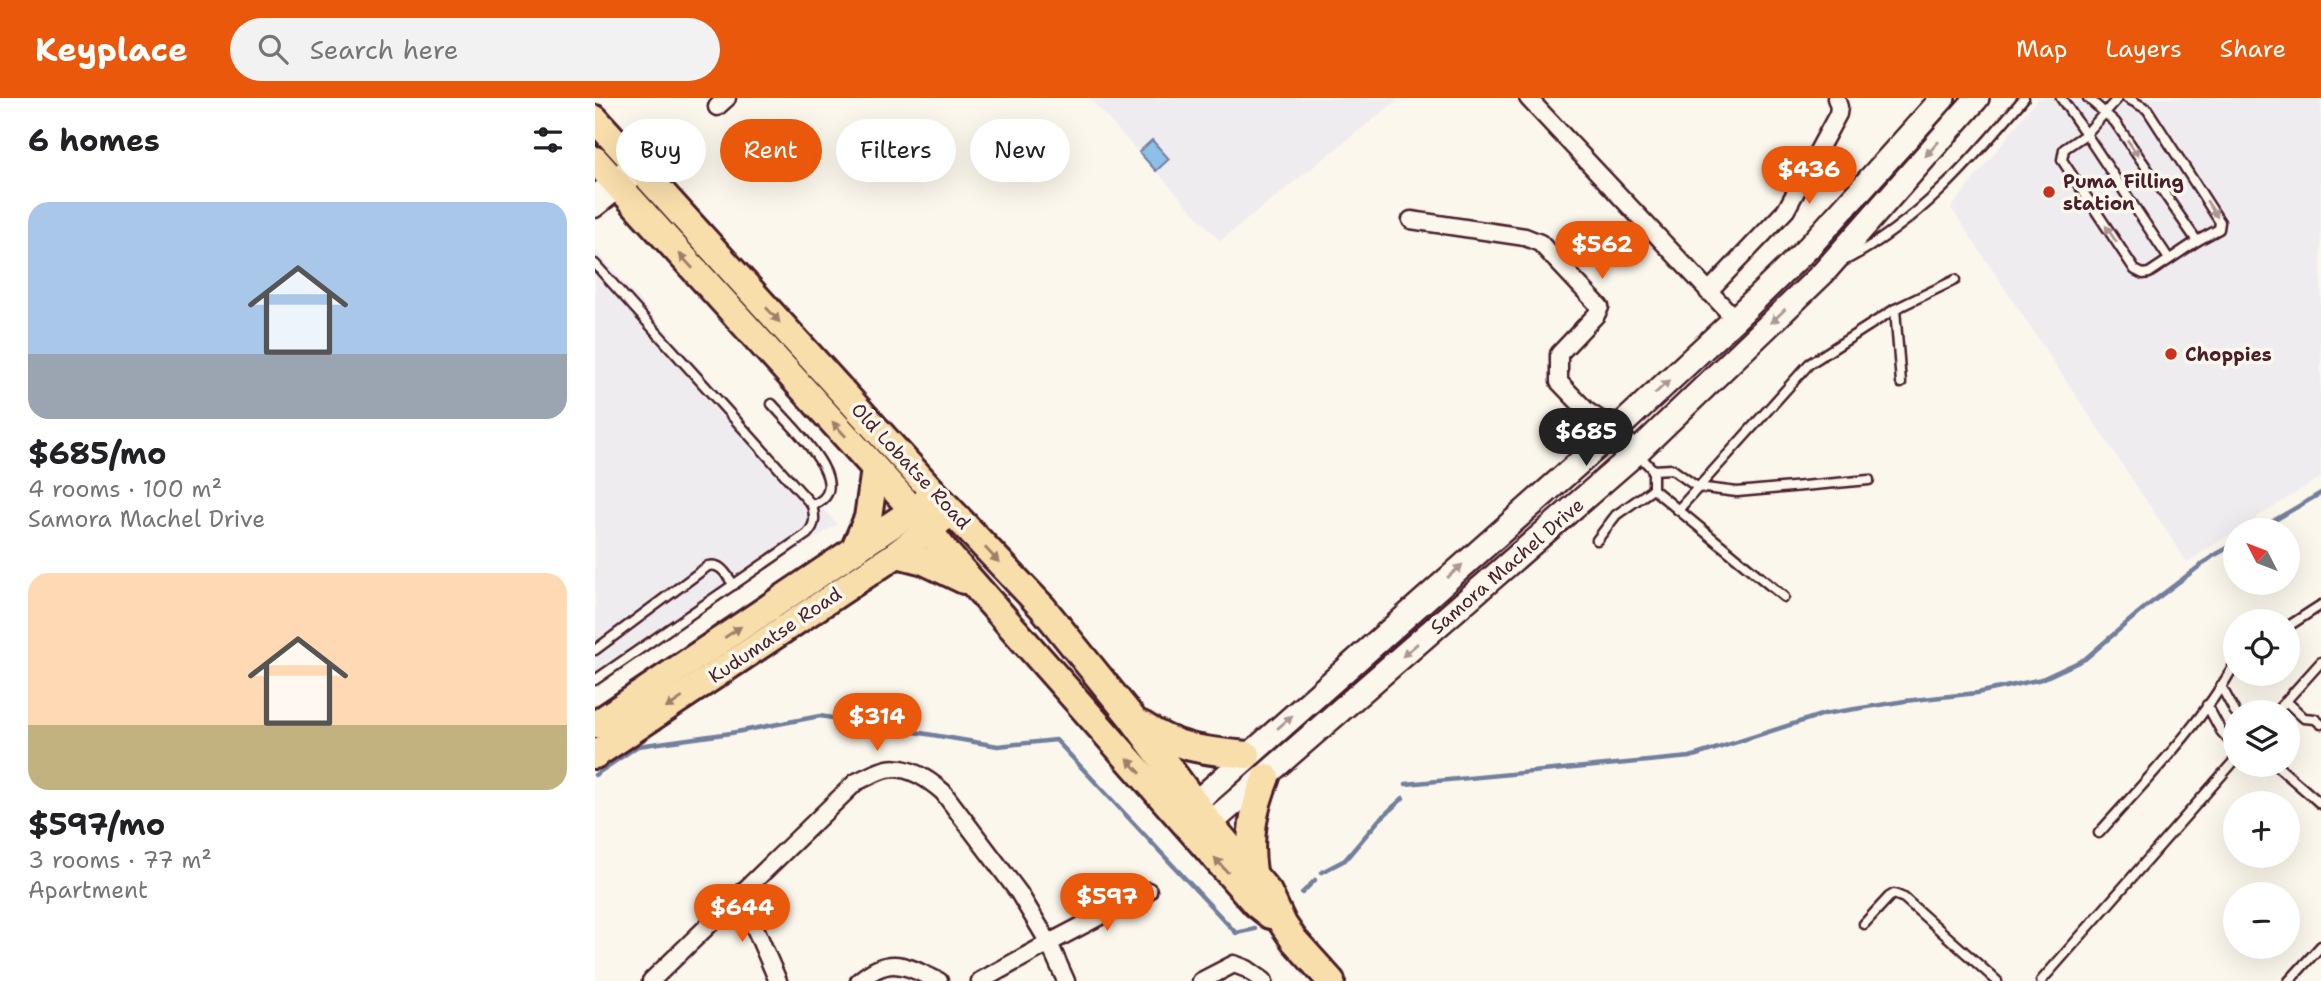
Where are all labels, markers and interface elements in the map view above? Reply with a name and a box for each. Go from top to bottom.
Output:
search box [230,18,720,81]
text: Keyplace [35,27,188,72]
icon: search [254,30,292,68]
text: Search here [310,32,458,67]
text: Map [2016,33,2067,65]
text: Layers [2105,33,2182,65]
text: Share [2220,33,2286,65]
chip: Buy [616,119,706,182]
chip: Rent [720,119,822,182]
chip: Filters [836,119,956,182]
chip: New [970,119,1070,182]
text: 6 homes [28,120,160,161]
icon: filters [529,121,567,159]
one-way arrow [2126,139,2140,157]
one-way arrow [1925,141,1941,158]
pin: $436 [1768,146,1850,206]
text: $436 [1778,154,1840,184]
place label: Puma Filling station [2063,169,2184,216]
marker: Puma Filling station [2041,184,2057,200]
one-way arrow [2205,199,2218,219]
pin: $562 [1561,222,1643,281]
one-way arrow [2104,225,2118,243]
text: $562 [1571,229,1633,259]
icon: home [235,247,361,373]
one-way arrow [678,253,694,270]
one-way arrow [764,306,780,323]
one-way arrow [1770,308,1787,324]
place label: Choppies [2185,342,2272,367]
marker: Choppies [2163,346,2179,362]
one-way arrow [1653,380,1670,396]
street label: Old Lobatse Road [846,397,976,535]
pin: $685 [1545,408,1627,468]
text: $685 [1555,416,1617,446]
one-way arrow [831,420,847,438]
text: $685/mo [28,433,167,474]
text: 4 rooms · 100 m² [28,474,222,504]
street label: Samora Machel Drive [1425,492,1589,640]
text: Samora Machel Drive [28,504,265,534]
north arrow [2223,518,2299,595]
map controls [2223,518,2300,959]
one-way arrow [984,546,1000,563]
one-way arrow [1447,564,1464,580]
street label: Kudumatse Road [704,581,846,689]
button: locate [2223,609,2300,686]
icon: home [235,618,361,744]
one-way arrow [724,625,742,639]
one-way arrow [1402,642,1419,658]
pin: $314 [836,694,918,753]
one-way arrow [665,696,683,710]
button: layers [2223,700,2300,777]
text: $314 [849,701,905,731]
one-way arrow [1276,715,1293,730]
one-way arrow [1127,757,1142,774]
button: + [2223,791,2300,868]
text: $597/mo [28,804,165,845]
text: 3 rooms · 77 m² [28,845,212,875]
one-way arrow [1214,856,1229,873]
pin: $597 [1066,874,1148,933]
text: Apartment [28,875,148,905]
text: $597 [1076,881,1138,911]
button: − [2223,882,2300,959]
pin: $644 [701,884,783,944]
text: $644 [710,892,774,922]

